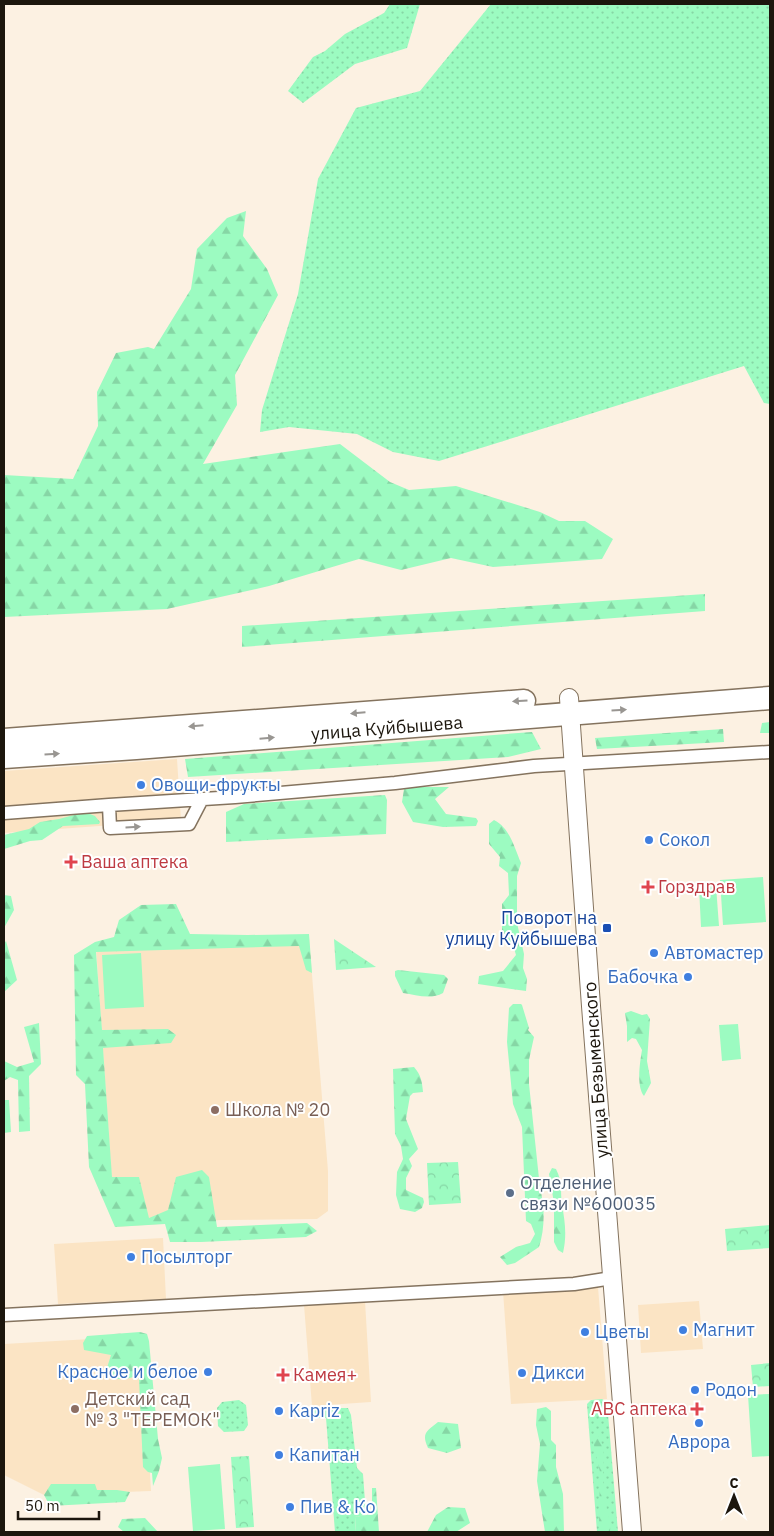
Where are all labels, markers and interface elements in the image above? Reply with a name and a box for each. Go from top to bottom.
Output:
one-way arrow [512,698,528,706]
one-way arrow [611,705,627,713]
street label: улица Куйбышева [310,710,464,745]
one-way arrow [350,710,366,718]
one-way arrow [188,723,204,731]
one-way arrow [259,734,275,742]
one-way arrow [45,750,61,758]
place label: Овощи-фрукты [151,773,281,796]
marker: Овощи-фрукты [135,779,147,791]
one-way arrow [125,822,141,830]
place label: Сокол [659,828,710,851]
marker: Сокол [643,834,655,846]
place label: Ваша аптека [81,850,188,873]
marker: Ваша аптека [65,856,77,868]
place label: Горздрав [658,875,736,898]
marker: Горздрав [642,881,654,893]
place label: Поворот на улицу Куйбышева [446,906,597,950]
marker: Поворот на улицу Куйбышева [601,922,613,934]
place label: Автомастер [664,941,764,964]
marker: Автомастер [648,947,660,959]
place label: Бабочка [608,965,678,988]
marker: Бабочка [682,971,694,983]
street label: улица Безыменского [578,981,613,1159]
place label: Школа № 20 [225,1098,330,1121]
marker: Школа № 20 [209,1104,221,1116]
place label: Отделение связи №600035 [520,1171,656,1215]
marker: Отделение связи №600035 [504,1187,516,1199]
place label: Посылторг [141,1245,233,1268]
marker: Посылторг [125,1251,137,1263]
place label: Магнит [693,1318,755,1341]
place label: Цветы [595,1320,649,1343]
marker: Магнит [677,1324,689,1336]
marker: Цветы [579,1326,591,1338]
place label: Красное и белое [57,1360,198,1383]
place label: Дикси [532,1361,585,1384]
place label: Камея+ [293,1363,357,1386]
marker: Красное и белое [202,1366,214,1378]
marker: Дикси [516,1367,528,1379]
marker: Камея+ [277,1369,289,1381]
place label: Родон [705,1378,757,1401]
marker: Родон [689,1384,701,1396]
place label: Детский сад № 3 "ТЕРЕМОК" [85,1387,220,1431]
place label: АВС аптека [591,1397,687,1420]
place label: Kapriz [289,1399,340,1422]
marker: Детский сад № 3 "ТЕРЕМОК" [69,1403,81,1415]
marker: АВС аптека [691,1403,703,1415]
marker: Kapriz [273,1405,285,1417]
marker: Аврора [693,1417,705,1429]
place label: Аврора [668,1430,730,1453]
place label: Капитан [289,1443,360,1466]
marker: Капитан [273,1449,285,1461]
north arrow [709,1471,759,1521]
text: С [729,1474,739,1492]
scale bar [18,1488,99,1520]
place label: Пив & Ко [300,1495,376,1518]
text: 50 m [25,1496,60,1515]
marker: Пив & Ко [284,1501,296,1513]

